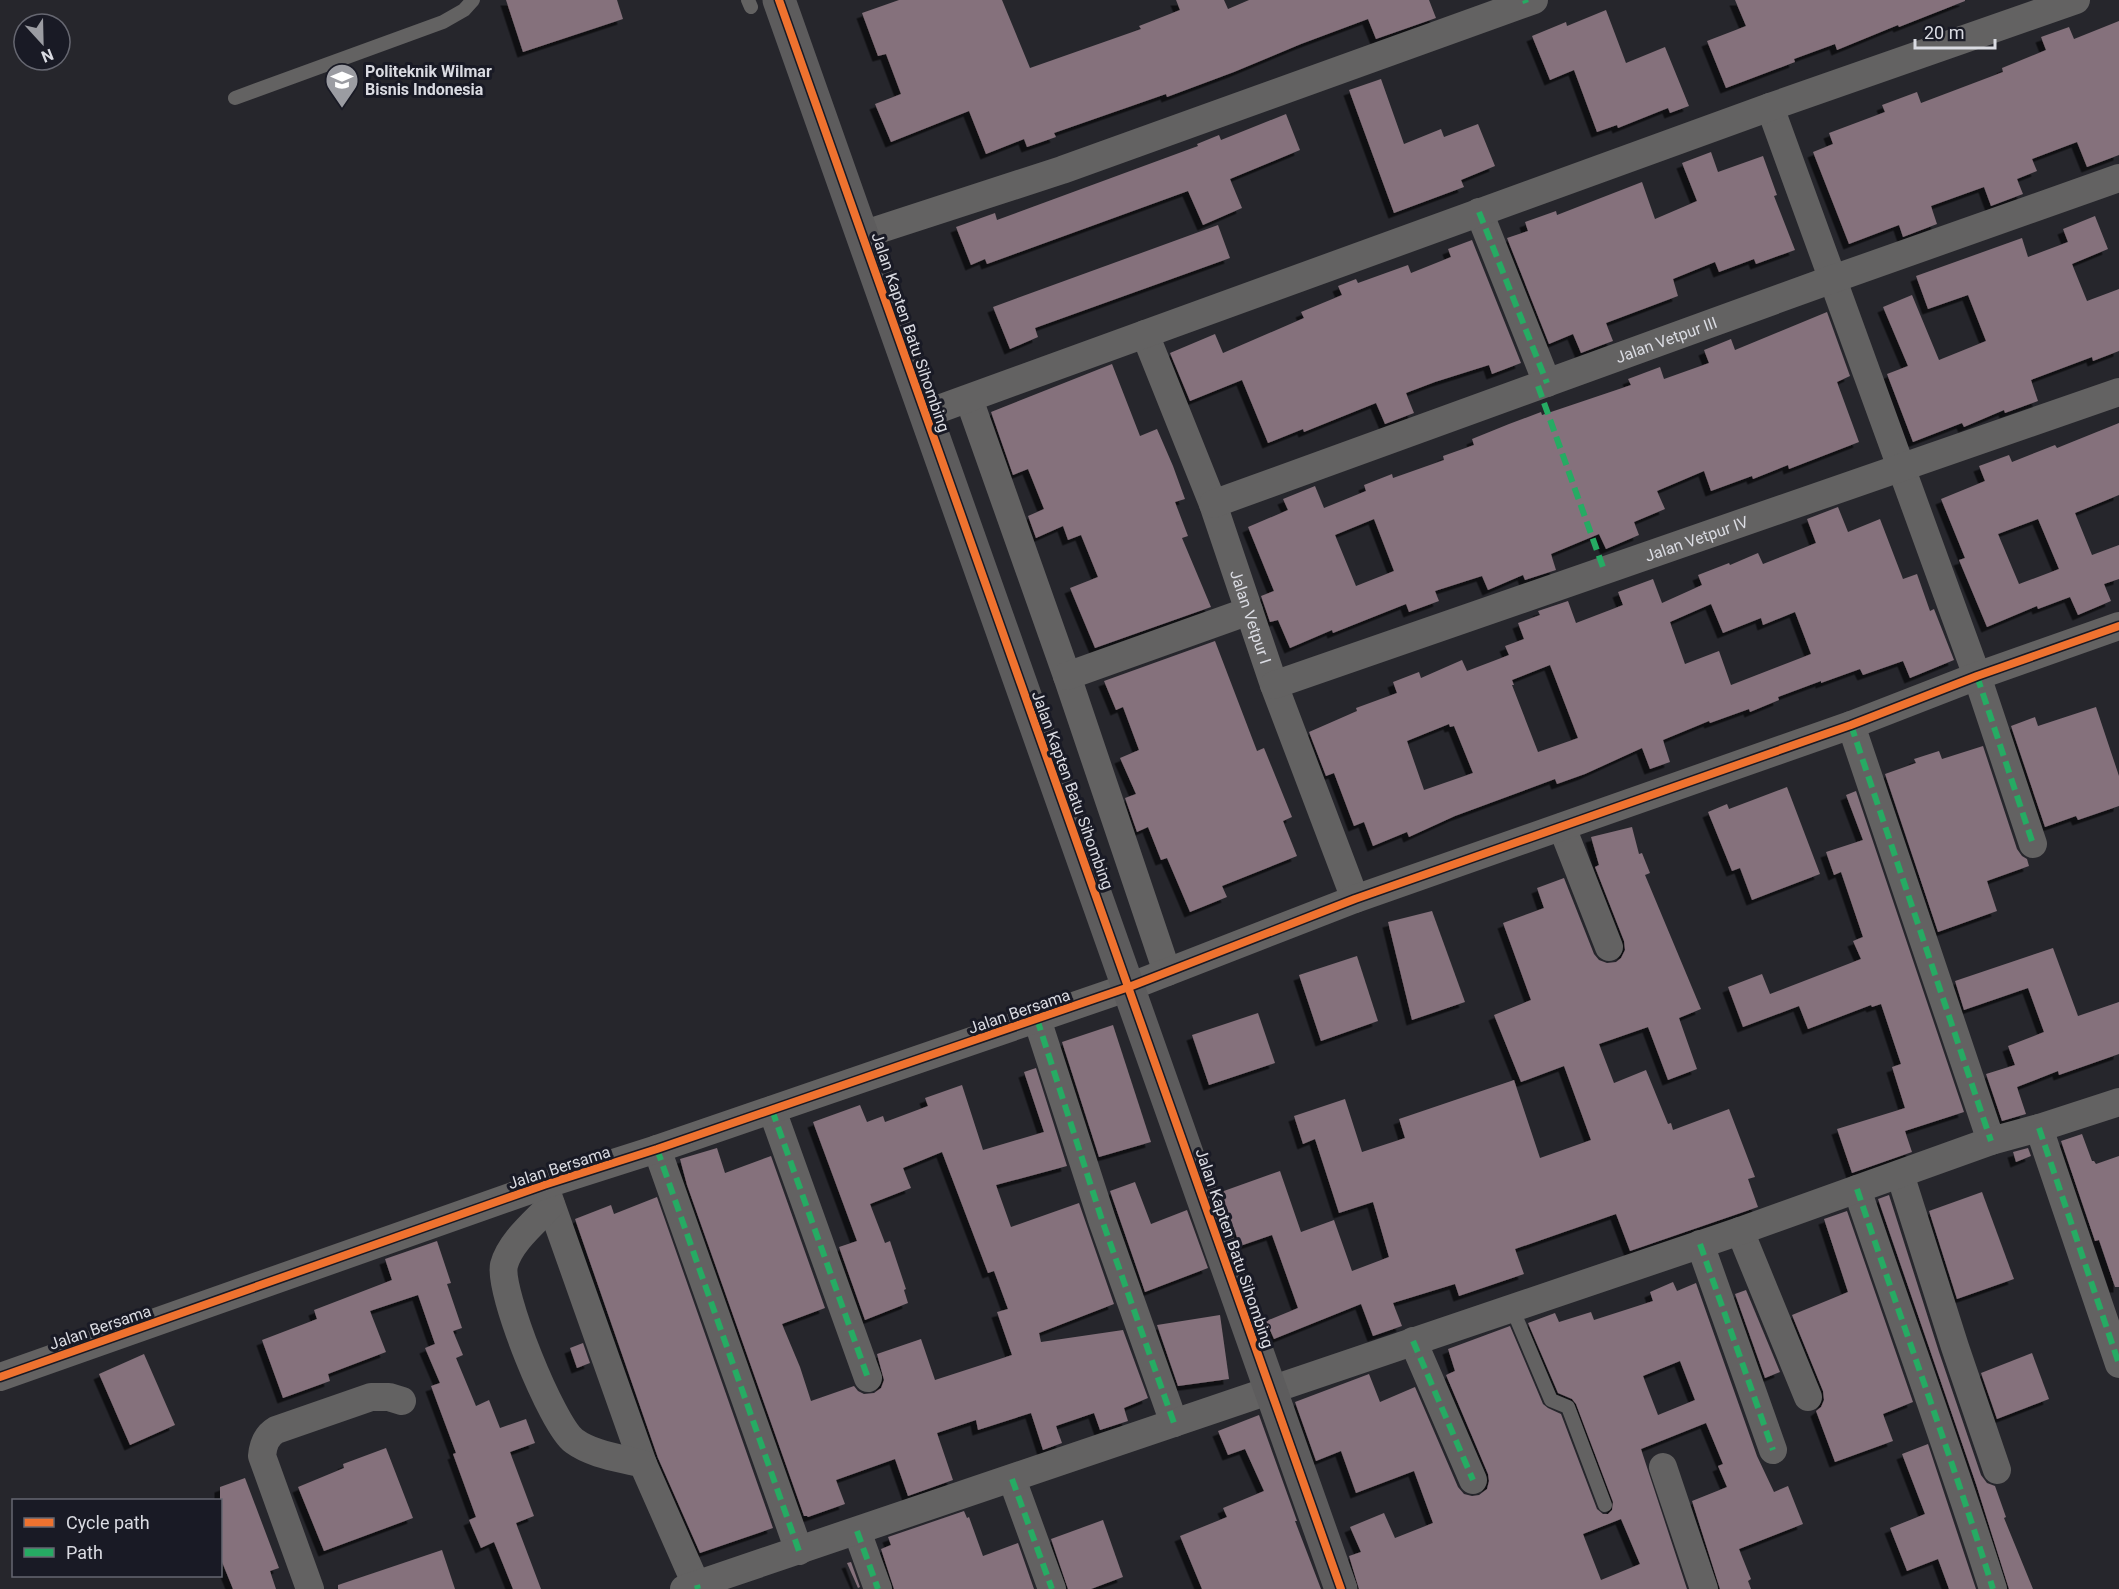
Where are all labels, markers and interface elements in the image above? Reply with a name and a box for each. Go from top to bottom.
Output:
north arrow [12,12,72,72]
scale bar [1915,12,1994,50]
text: 20 m [1924,22,1964,43]
text: N [39,45,56,66]
school or university icon: Politeknik Wilmar Bisnis Indonesia [324,62,360,109]
place label: Politeknik Wilmar Bisnis Indonesia [365,62,492,99]
street label: Jalan Kapten Batu Sihombing [867,230,954,435]
street label: Jalan Vetpur III [1613,313,1720,367]
street label: Jalan Vetpur IV [1642,512,1751,566]
street label: Jalan Vetpur I [1226,567,1275,666]
street label: Jalan Kapten Batu Sihombing [1028,688,1117,892]
street label: Jalan Bersama [966,985,1073,1038]
street label: Jalan Bersama [506,1142,613,1193]
street label: Jalan Kapten Batu Sihombing [1191,1146,1278,1351]
street label: Jalan Bersama [47,1301,154,1354]
legend [12,1499,222,1577]
text: Cycle path [66,1512,150,1533]
text: Path [66,1542,103,1563]

